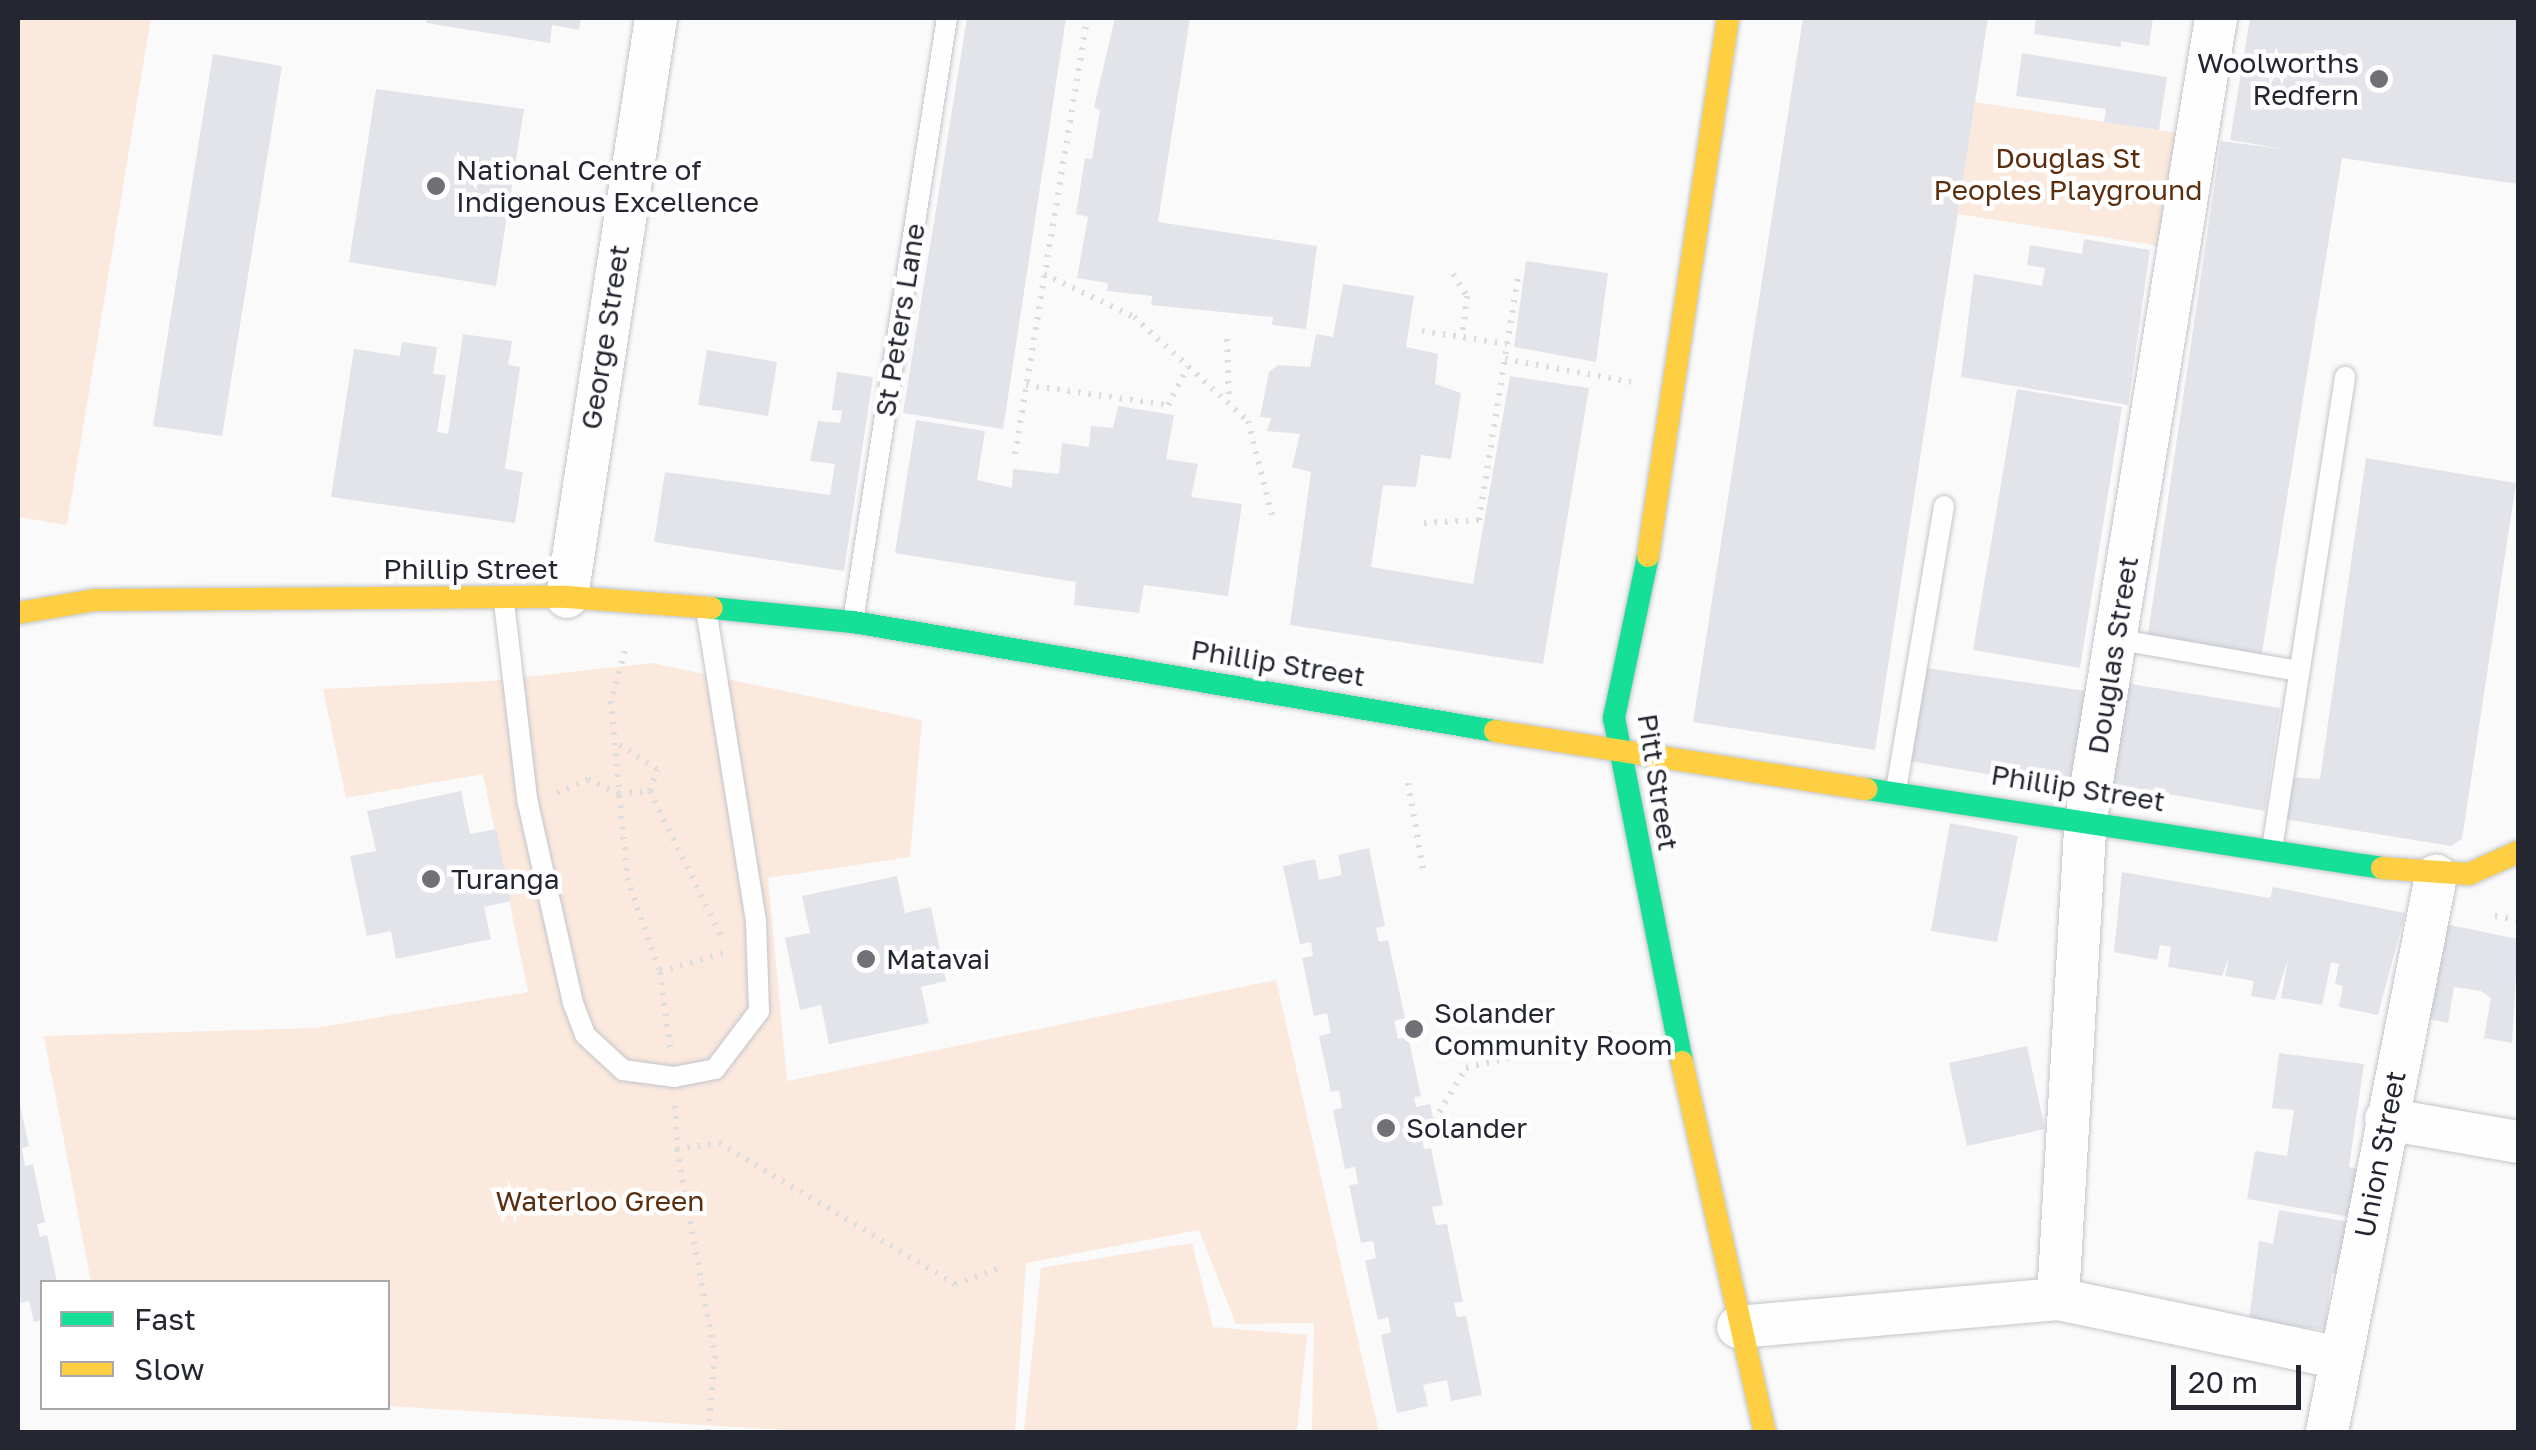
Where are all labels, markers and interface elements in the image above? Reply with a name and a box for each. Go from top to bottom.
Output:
place label: Woolworths Redfern [2197,46,2359,112]
marker: Woolworths Redfern [2368,68,2390,90]
park label: Douglas St Peoples Playground [1934,141,2202,207]
place label: National Centre of Indigenous Excellence [456,153,759,219]
marker: National Centre of Indigenous Excellence [425,175,447,197]
street label: St Peters Lane [868,221,932,419]
street label: George Street [574,242,636,432]
street label: Phillip Street [383,552,559,586]
street label: Douglas Street [2081,554,2145,756]
street label: Phillip Street [1189,633,1367,693]
street label: Pitt Street [1631,711,1685,853]
street label: Phillip Street [1989,758,2167,818]
place label: Turanga [451,862,559,896]
marker: Turanga [420,868,442,890]
place label: Matavai [886,942,990,976]
marker: Matavai [855,948,877,970]
place label: Solander Community Room [1434,996,1673,1062]
marker: Solander Community Room [1403,1018,1425,1040]
street label: Union Street [2347,1068,2413,1240]
place label: Solander [1406,1111,1527,1145]
marker: Solander [1375,1117,1397,1139]
park label: Waterloo Green [495,1184,705,1218]
legend [40,1280,390,1410]
text: Fast [134,1301,196,1337]
scale bar [2176,1345,2306,1407]
text: Slow [134,1351,205,1387]
text: 20 m [2188,1364,2258,1400]

